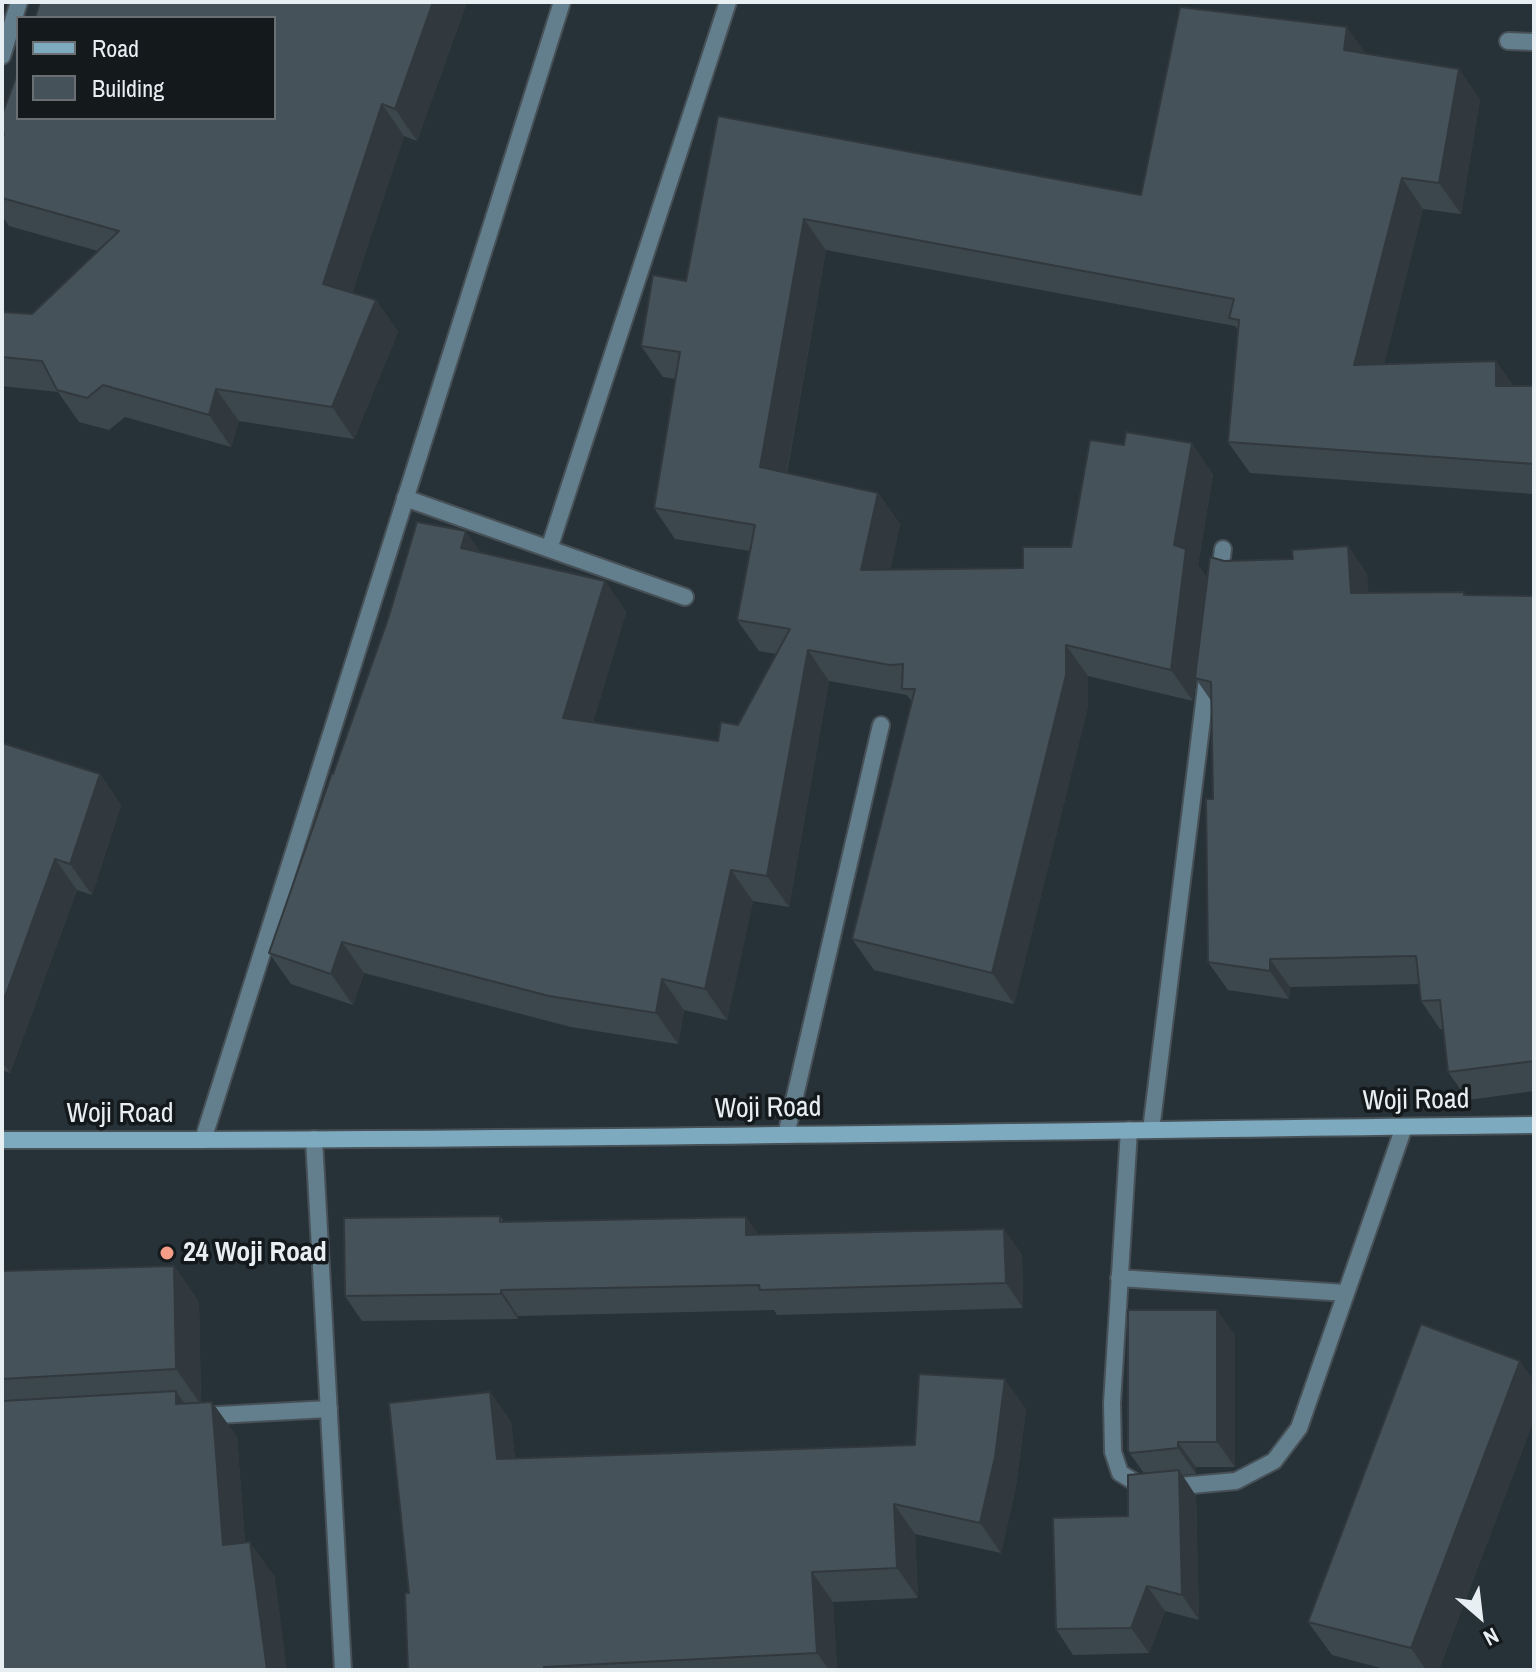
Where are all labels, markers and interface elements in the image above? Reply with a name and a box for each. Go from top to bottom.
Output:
legend [16,16,276,120]
text: Road [92,32,139,64]
text: Building [92,72,164,104]
street label: Woji Road [1362,1083,1470,1119]
street label: Woji Road [714,1091,822,1127]
street label: Woji Road [67,1097,173,1131]
place label: 24 Woji Road [183,1236,327,1270]
marker: 24 Woji Road [158,1244,176,1262]
north arrow [1440,1576,1520,1656]
text: N [1478,1621,1504,1653]

